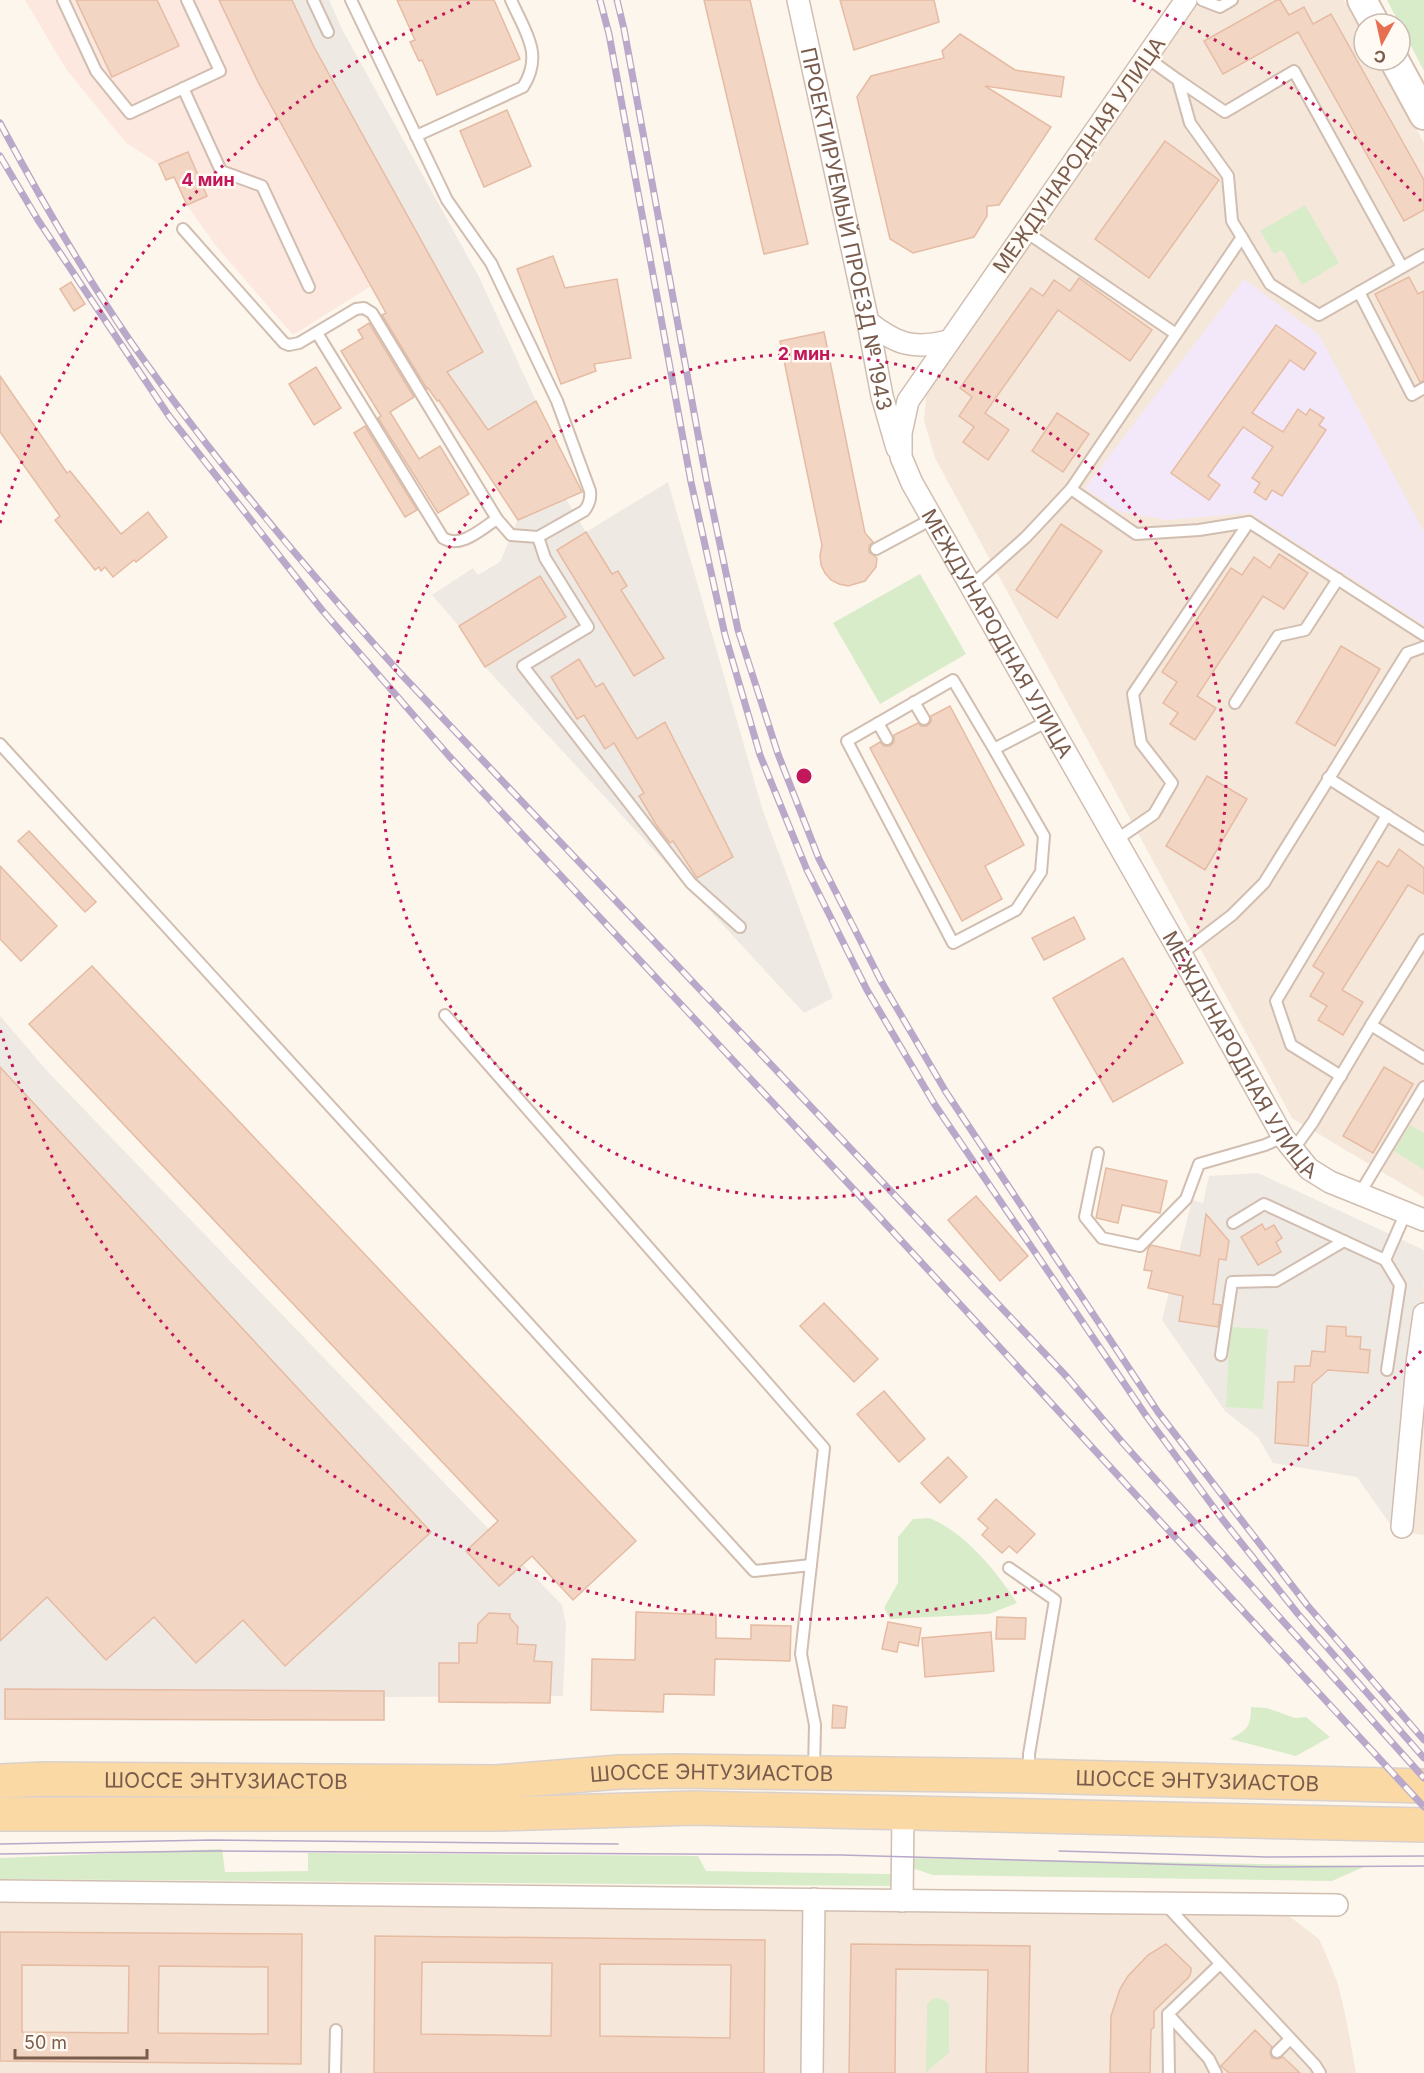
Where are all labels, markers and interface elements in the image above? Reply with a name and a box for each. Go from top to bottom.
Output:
north arrow [1352,12,1412,72]
street label: МЕЖДУНАРОДНАЯ УЛИЦА [988,32,1170,278]
street label: ПРОЕКТИРУЕМЫЙ ПРОЕЗД № 1943 [796,45,898,413]
text: С [1373,46,1387,68]
text: 4 мин [181,169,235,190]
text: 2 мин [778,343,830,364]
street label: МЕЖДУНАРОДНАЯ УЛИЦА [917,504,1079,762]
centre of rings [794,766,814,786]
street label: МЕЖДУНАРОДНАЯ УЛИЦА [1158,926,1322,1184]
street label: ШОССЕ ЭНТУЗИАСТОВ [589,1758,834,1787]
street label: ШОССЕ ЭНТУЗИАСТОВ [1075,1765,1320,1796]
street label: ШОССЕ ЭНТУЗИАСТОВ [104,1767,348,1794]
scale bar [15,2022,147,2060]
text: 50 m [24,2032,67,2053]

